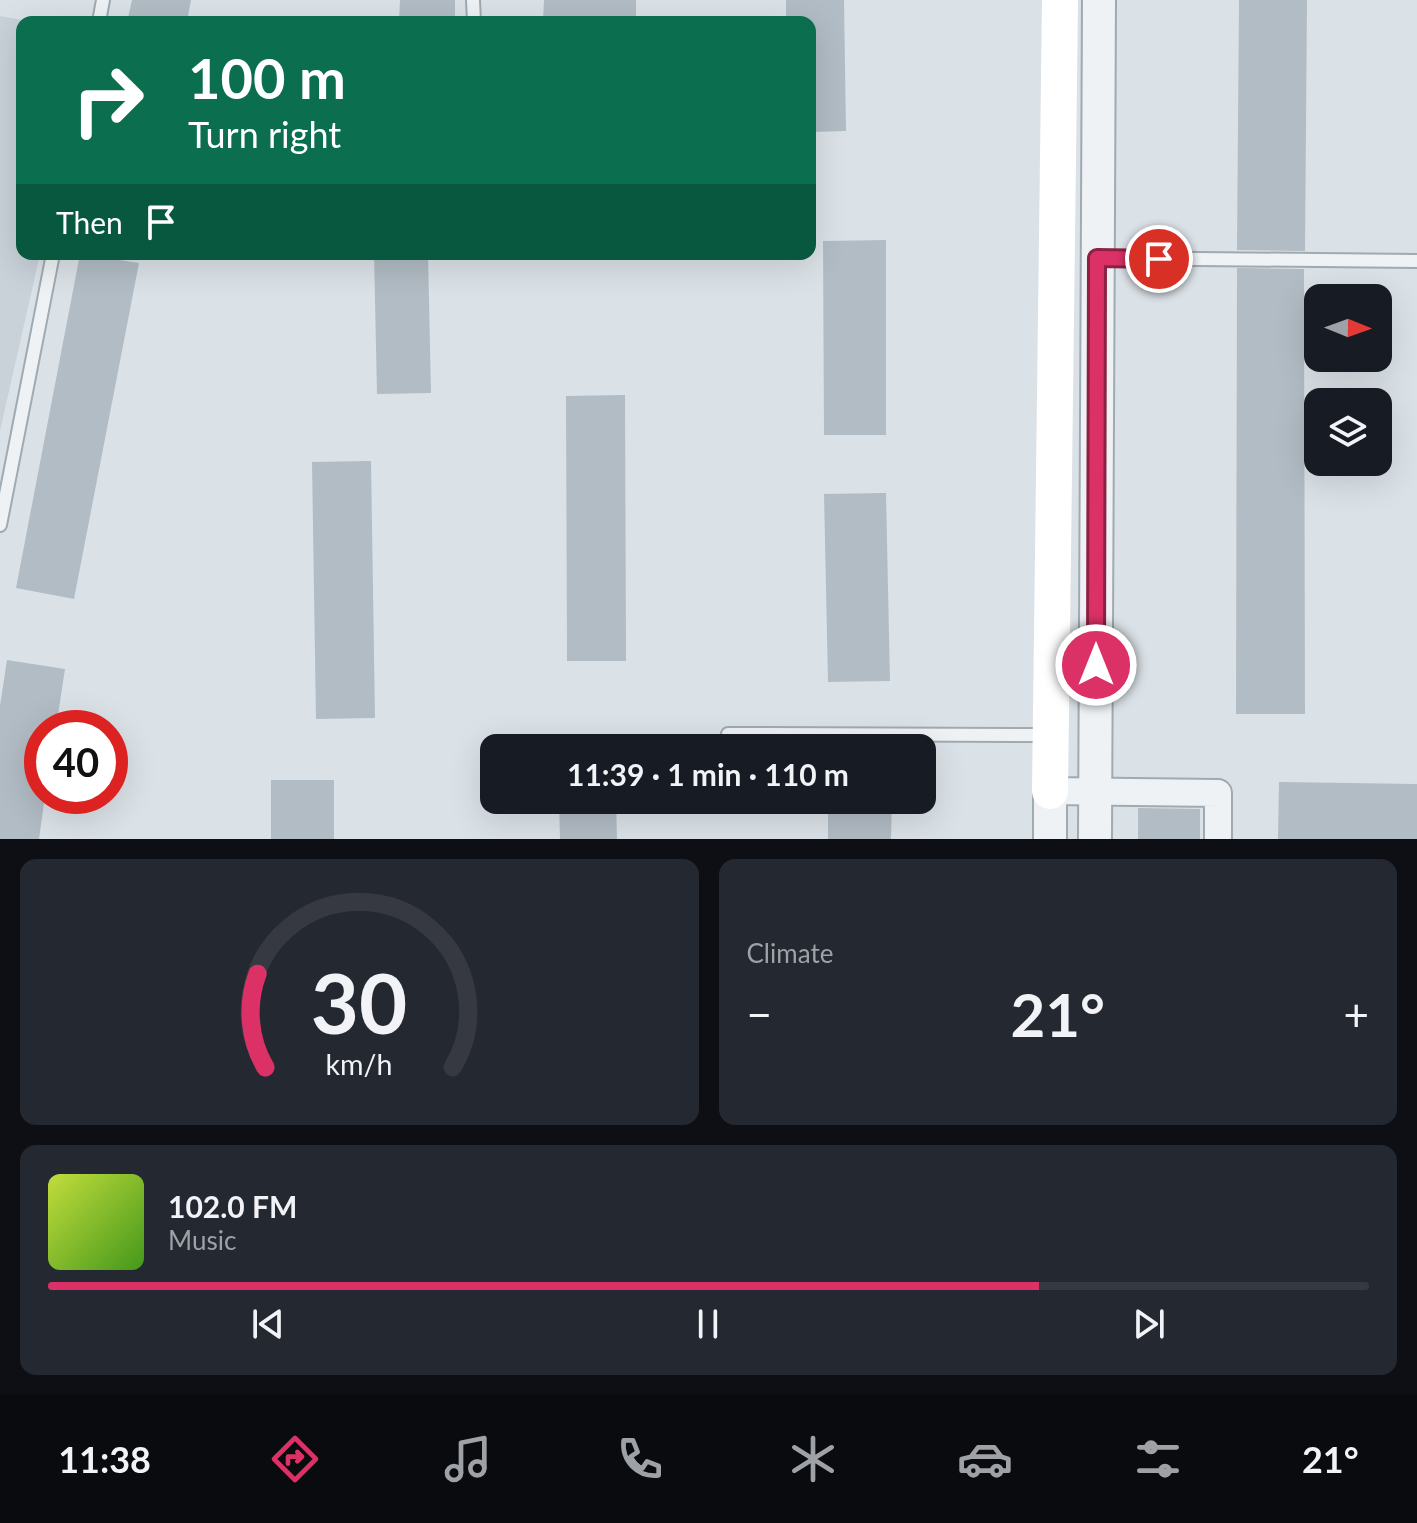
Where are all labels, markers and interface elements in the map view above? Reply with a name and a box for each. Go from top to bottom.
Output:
text: 100 m [188,44,346,111]
icon: right [56,48,160,152]
text: Turn right [188,112,341,156]
icon: arrive [139,200,183,244]
text: Then [56,204,123,240]
pin [1125,225,1193,293]
icon: arrive [1137,237,1181,281]
north arrow [1304,284,1392,372]
map controls [1304,284,1392,476]
button: layers [1304,388,1392,476]
position arrow [1054,623,1138,707]
speed limit sign: 40 [24,710,128,814]
text: 11:39 · 1 min · 110 m [567,756,849,792]
text: Climate [747,937,833,969]
text: 30 [311,952,408,1052]
text: 21° [1010,978,1105,1050]
text: − [747,988,772,1040]
text: + [1343,988,1369,1040]
text: km/h [326,1047,393,1081]
text: 102.0 FM [168,1188,297,1224]
text: Music [168,1224,236,1256]
icon: previous [246,1302,290,1346]
icon: pause [686,1302,730,1346]
icon: next [1127,1302,1171,1346]
icon: directions [267,1431,323,1487]
icon: music [440,1431,496,1487]
icon: phone [612,1431,668,1487]
icon: climate [785,1431,841,1487]
icon: car [957,1431,1013,1487]
icon: filters [1130,1431,1186,1487]
text: 11:38 [58,1437,151,1481]
text: 21° [1302,1437,1359,1481]

